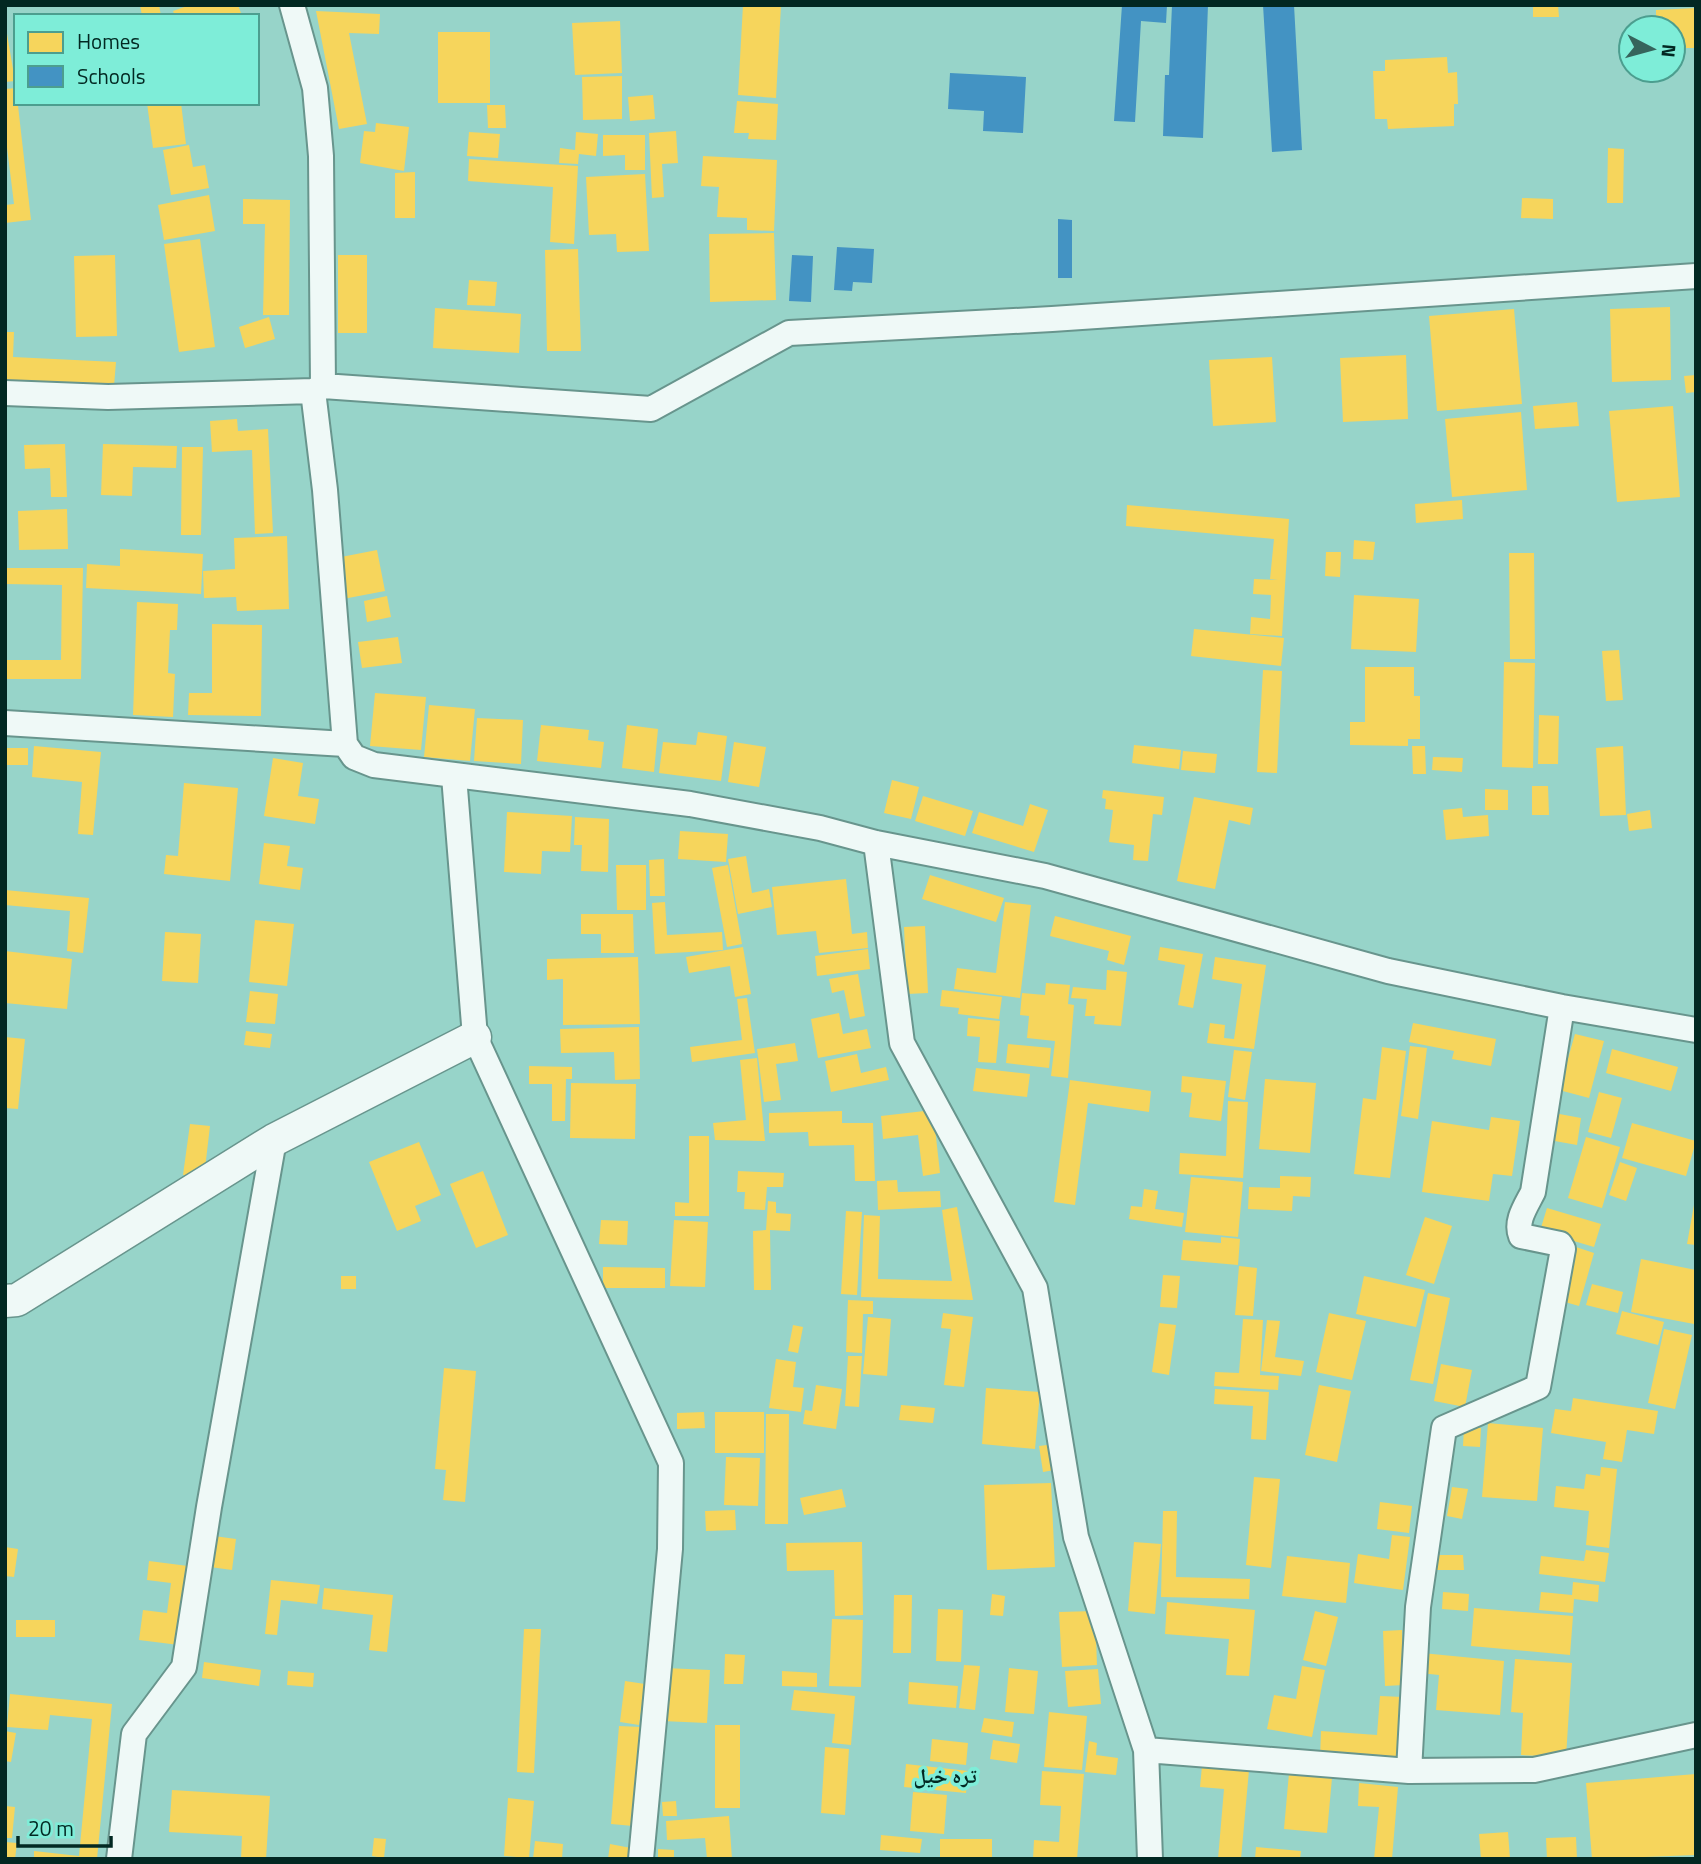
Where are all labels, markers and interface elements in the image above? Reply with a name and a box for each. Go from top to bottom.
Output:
legend [14,14,259,105]
north arrow [1617,14,1687,84]
text: Homes [77,25,140,57]
text: N [1654,43,1685,59]
text: Schools [77,60,146,92]
district label: تره خیل [913,1759,977,1791]
scale bar [18,1804,110,1848]
text: 20 m [28,1812,74,1844]

